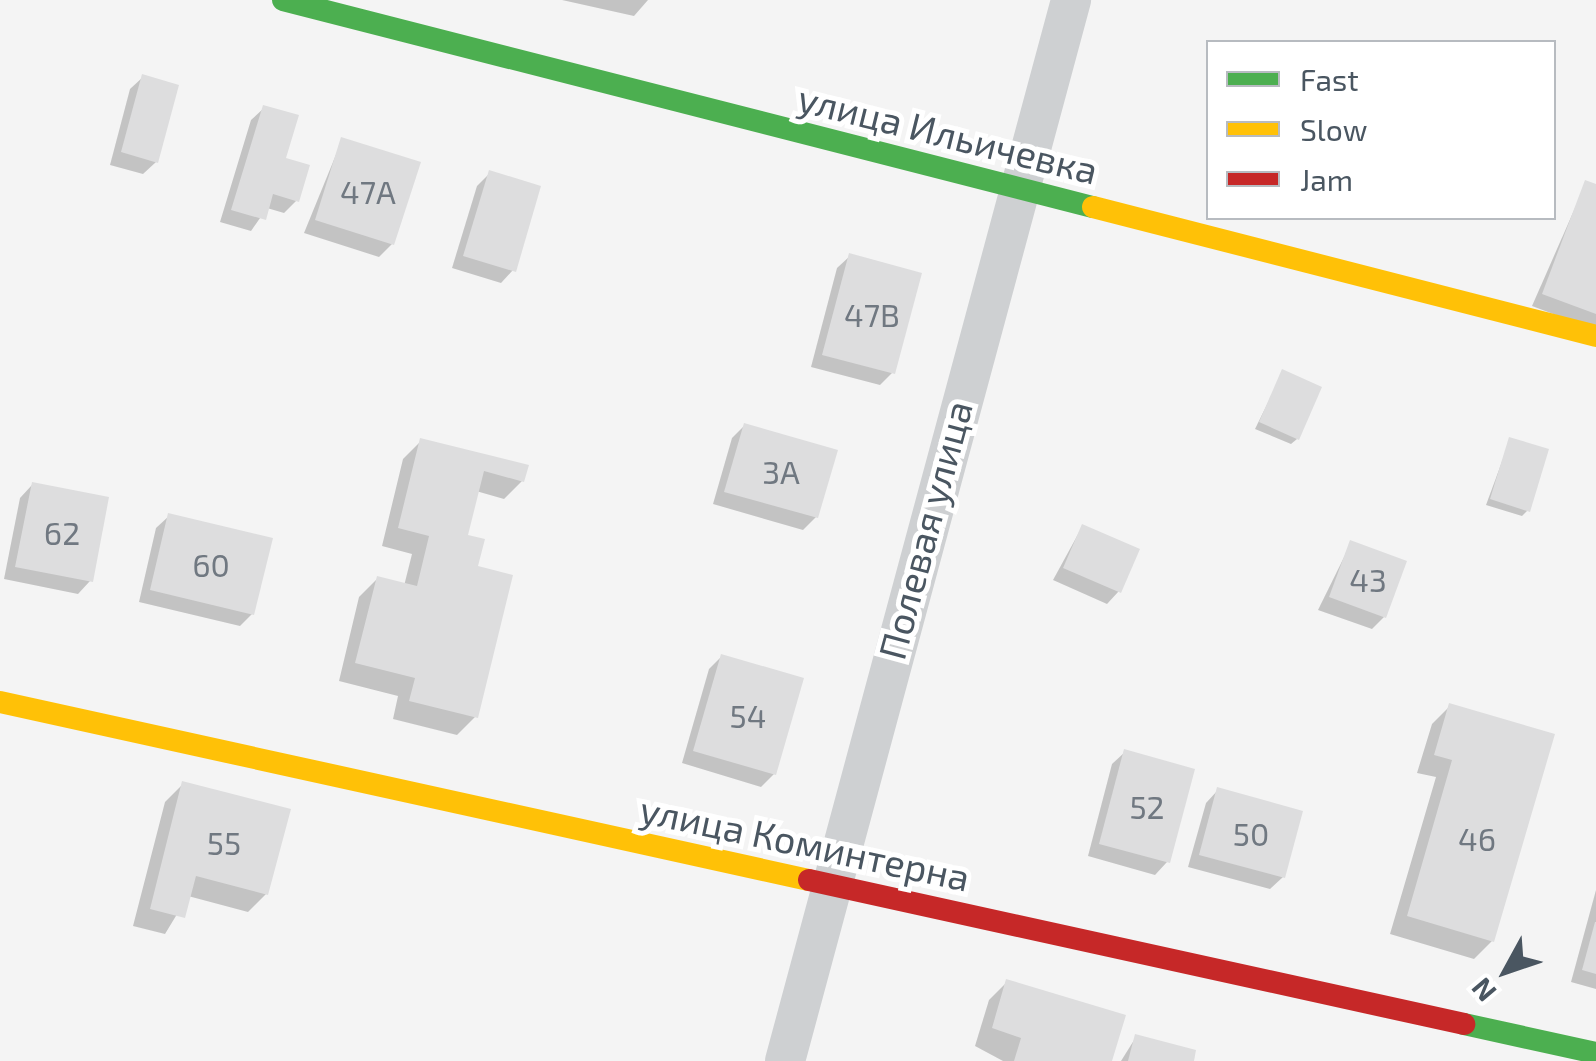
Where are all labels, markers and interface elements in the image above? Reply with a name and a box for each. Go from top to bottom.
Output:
legend [1206,40,1556,220]
text: Fast [1300,61,1359,97]
street label: улица Ильичевка [793,75,1103,193]
text: Slow [1300,111,1367,147]
text: Jam [1300,161,1353,197]
house number: 47А [340,172,396,210]
house number: 47В [844,295,900,333]
street label: Полевая улица [869,396,981,664]
house number: 3А [762,452,800,490]
house number: 62 [44,513,80,551]
house number: 60 [192,545,230,583]
house number: 43 [1349,560,1387,598]
house number: 54 [730,696,766,734]
street label: улица Коминтерна [636,786,974,900]
house number: 52 [1129,787,1165,825]
house number: 50 [1233,814,1269,852]
house number: 46 [1458,819,1496,857]
house number: 55 [207,823,241,861]
north arrow [1456,921,1556,1021]
text: N [1463,972,1503,1009]

